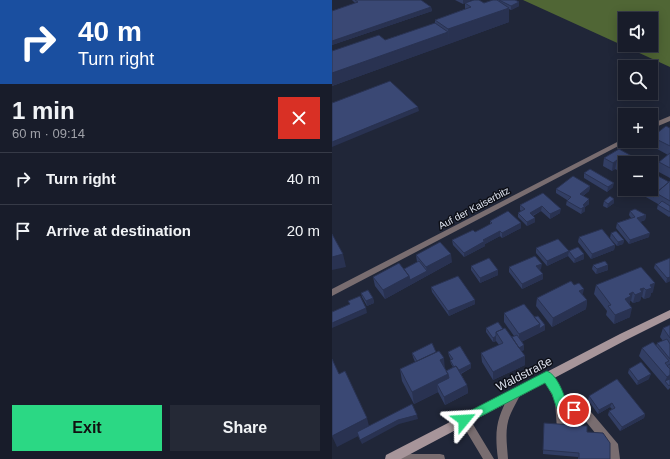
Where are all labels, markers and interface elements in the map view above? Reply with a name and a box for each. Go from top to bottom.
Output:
map controls [618,12,658,196]
button: sound [618,12,658,52]
icon: right [12,16,64,68]
text: 40 m [78,16,142,47]
text: Turn right [78,49,154,69]
button: search [618,60,658,100]
text: 1 min [12,97,75,124]
button: close [278,97,320,139]
button: + [618,108,658,148]
text: 60 m · 09:14 [12,126,85,141]
button: − [618,156,658,196]
icon: right [12,168,34,190]
text: Turn right [46,170,116,187]
text: 40 m [287,170,320,187]
street label: Auf der Kaiserbitz [437,185,511,231]
icon: arrive [12,220,34,242]
text: Arrive at destination [46,222,191,239]
text: 20 m [287,222,320,239]
street label: Waldstraße [494,354,555,394]
pin [557,393,591,427]
position arrow [443,399,485,441]
icon: arrive [563,399,585,421]
button: Exit [12,405,162,451]
button: Share [170,405,320,451]

